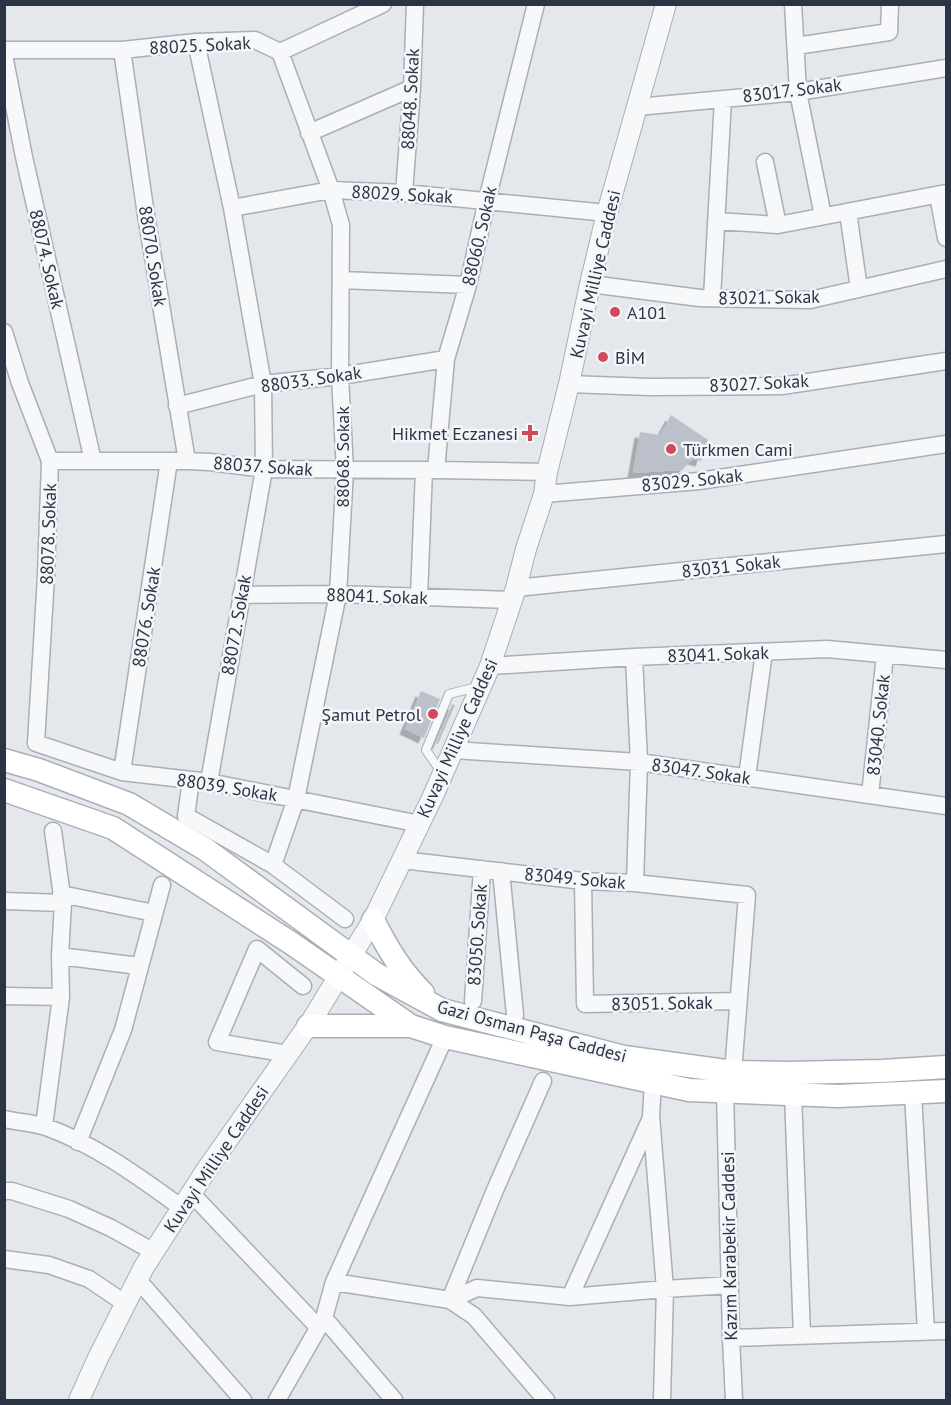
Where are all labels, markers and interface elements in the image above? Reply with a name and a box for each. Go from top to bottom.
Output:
street label: 88025. Sokak [149,31,252,59]
street label: 88048. Sokak [396,47,424,150]
street label: 83017. Sokak [741,72,843,107]
street label: 88029. Sokak [351,180,454,208]
street label: 88060. Sokak [456,184,502,288]
street label: Kuvayi Milliye Caddesi [564,188,626,360]
street label: 88070. Sokak [134,204,172,308]
street label: 88074. Sokak [24,207,70,311]
street label: 83021. Sokak [718,285,820,309]
place label: A101 [627,301,667,324]
marker: A101 [608,305,622,319]
place label: BİM [615,346,645,369]
marker: BİM [596,350,610,364]
street label: 88033. Sokak [259,360,363,397]
street label: 83027. Sokak [709,369,810,397]
street label: 88068. Sokak [331,406,354,508]
place label: Hikmet Eczanesi [392,422,518,445]
marker: Hikmet Eczanesi [523,426,537,440]
place label: Türkmen Cami [683,438,793,461]
marker: Türkmen Cami [664,442,678,456]
street label: 88037. Sokak [212,451,314,481]
street label: 83029. Sokak [640,463,744,497]
street label: 88078. Sokak [35,482,61,585]
street label: 83031 Sokak [680,549,782,583]
street label: 88076. Sokak [127,565,165,669]
street label: 88072. Sokak [216,573,256,677]
street label: 88041. Sokak [326,583,429,609]
street label: 83041. Sokak [667,641,770,667]
street label: Kuvayi Milliye Caddesi [411,655,503,821]
street label: 83040. Sokak [861,673,895,777]
place label: Şamut Petrol [322,703,422,726]
marker: Şamut Petrol [426,707,440,721]
street label: 83047. Sokak [650,753,752,789]
street label: 88039. Sokak [175,768,279,806]
street label: 83049. Sokak [523,862,627,894]
street label: 83050. Sokak [462,883,492,987]
street label: 83051. Sokak [611,991,713,1015]
street label: Gazi Osman Paşa Caddesi [435,995,629,1067]
street label: Kuvayi Milliye Caddesi [158,1081,274,1237]
street label: Kazım Karabekir Caddesi [716,1151,742,1341]

